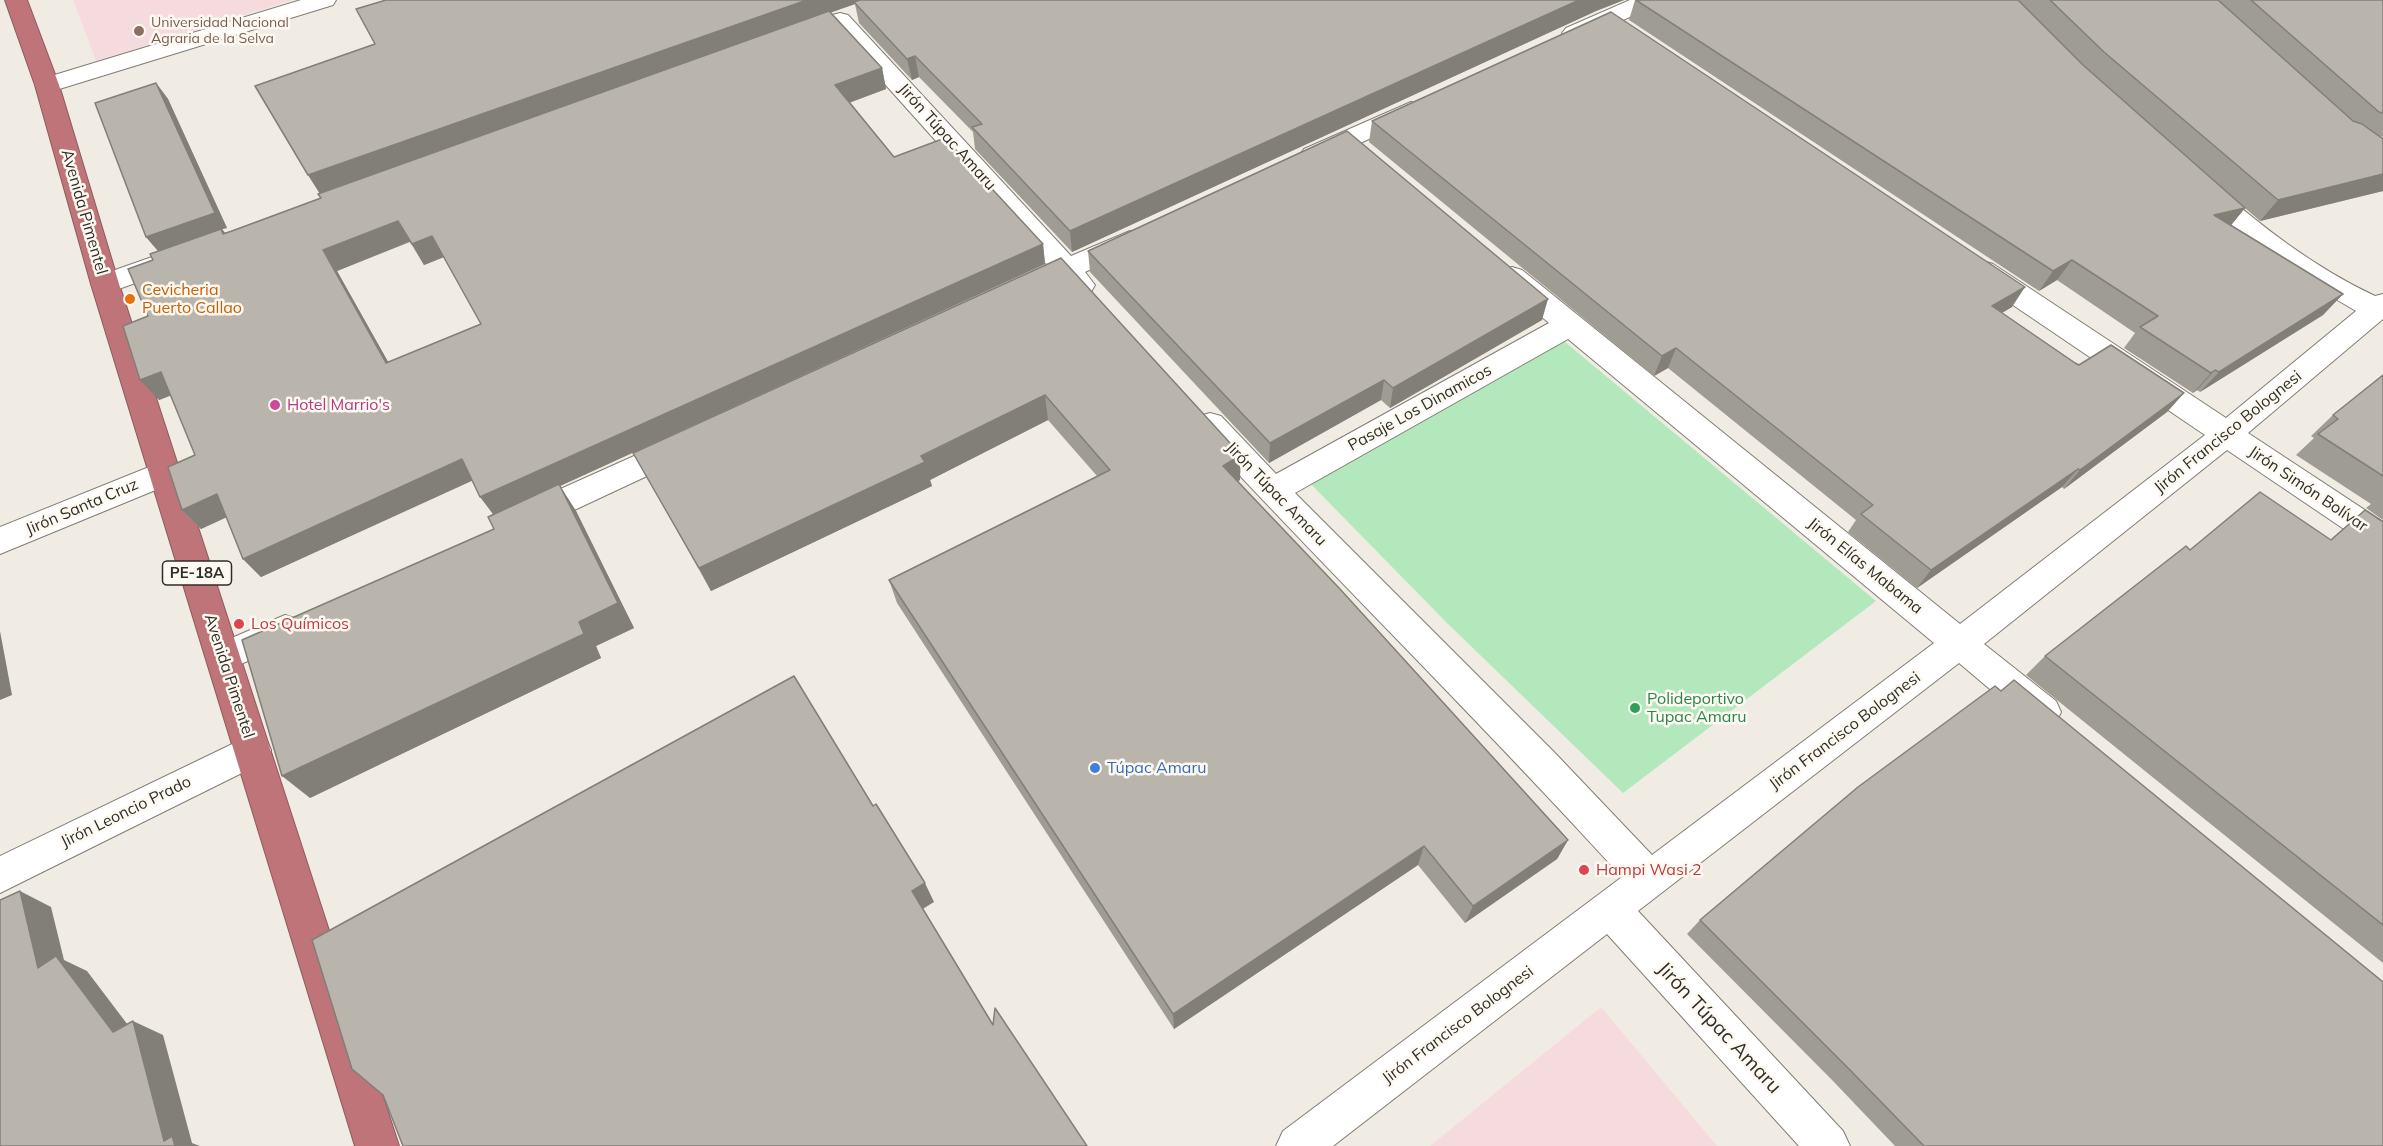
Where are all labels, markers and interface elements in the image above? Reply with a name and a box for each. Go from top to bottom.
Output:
place label: Universidad Nacional Agraria de la Selva [151,15,289,48]
marker: Universidad Nacional Agraria de la Selva [132,24,146,38]
street label: Jirón Túpac Amaru [894,80,1000,194]
street label: Avenida Pimentel [57,147,111,277]
place label: Cevicheria Puerto Callao [142,280,242,318]
marker: Cevicheria Puerto Callao [123,292,137,306]
street label: Pasaje Los Dinamicos [1345,361,1495,455]
street label: Jirón Francisco Bolognesi [2150,367,2306,497]
place label: Hotel Marrio's [287,395,390,415]
marker: Hotel Marrio's [268,398,282,412]
street label: Jirón Túpac Amaru [1222,438,1330,550]
street label: Jirón Simón Bolívar [2245,442,2371,536]
street label: Jirón Santa Cruz [23,475,141,539]
street label: Jirón Elías Mabama [1804,514,1926,618]
road number: PE-18A [162,561,232,585]
street label: Avenida Pimentel [200,612,258,740]
place label: Los Químicos [251,614,349,634]
marker: Los Químicos [232,617,246,631]
street label: Jirón Francisco Bolognesi [1766,668,1924,794]
place label: Polideportivo Tupac Amaru [1647,689,1746,727]
marker: Polideportivo Tupac Amaru [1628,701,1642,715]
place label: Túpac Amaru [1107,758,1206,778]
marker: Túpac Amaru [1088,761,1102,775]
street label: Jirón Leoncio Prado [58,772,194,852]
place label: Hampi Wasi 2 [1596,860,1701,880]
marker: Hampi Wasi 2 [1577,863,1591,877]
street label: Jirón Túpac Amaru [1652,957,1786,1099]
street label: Jirón Francisco Bolognesi [1379,962,1537,1088]

